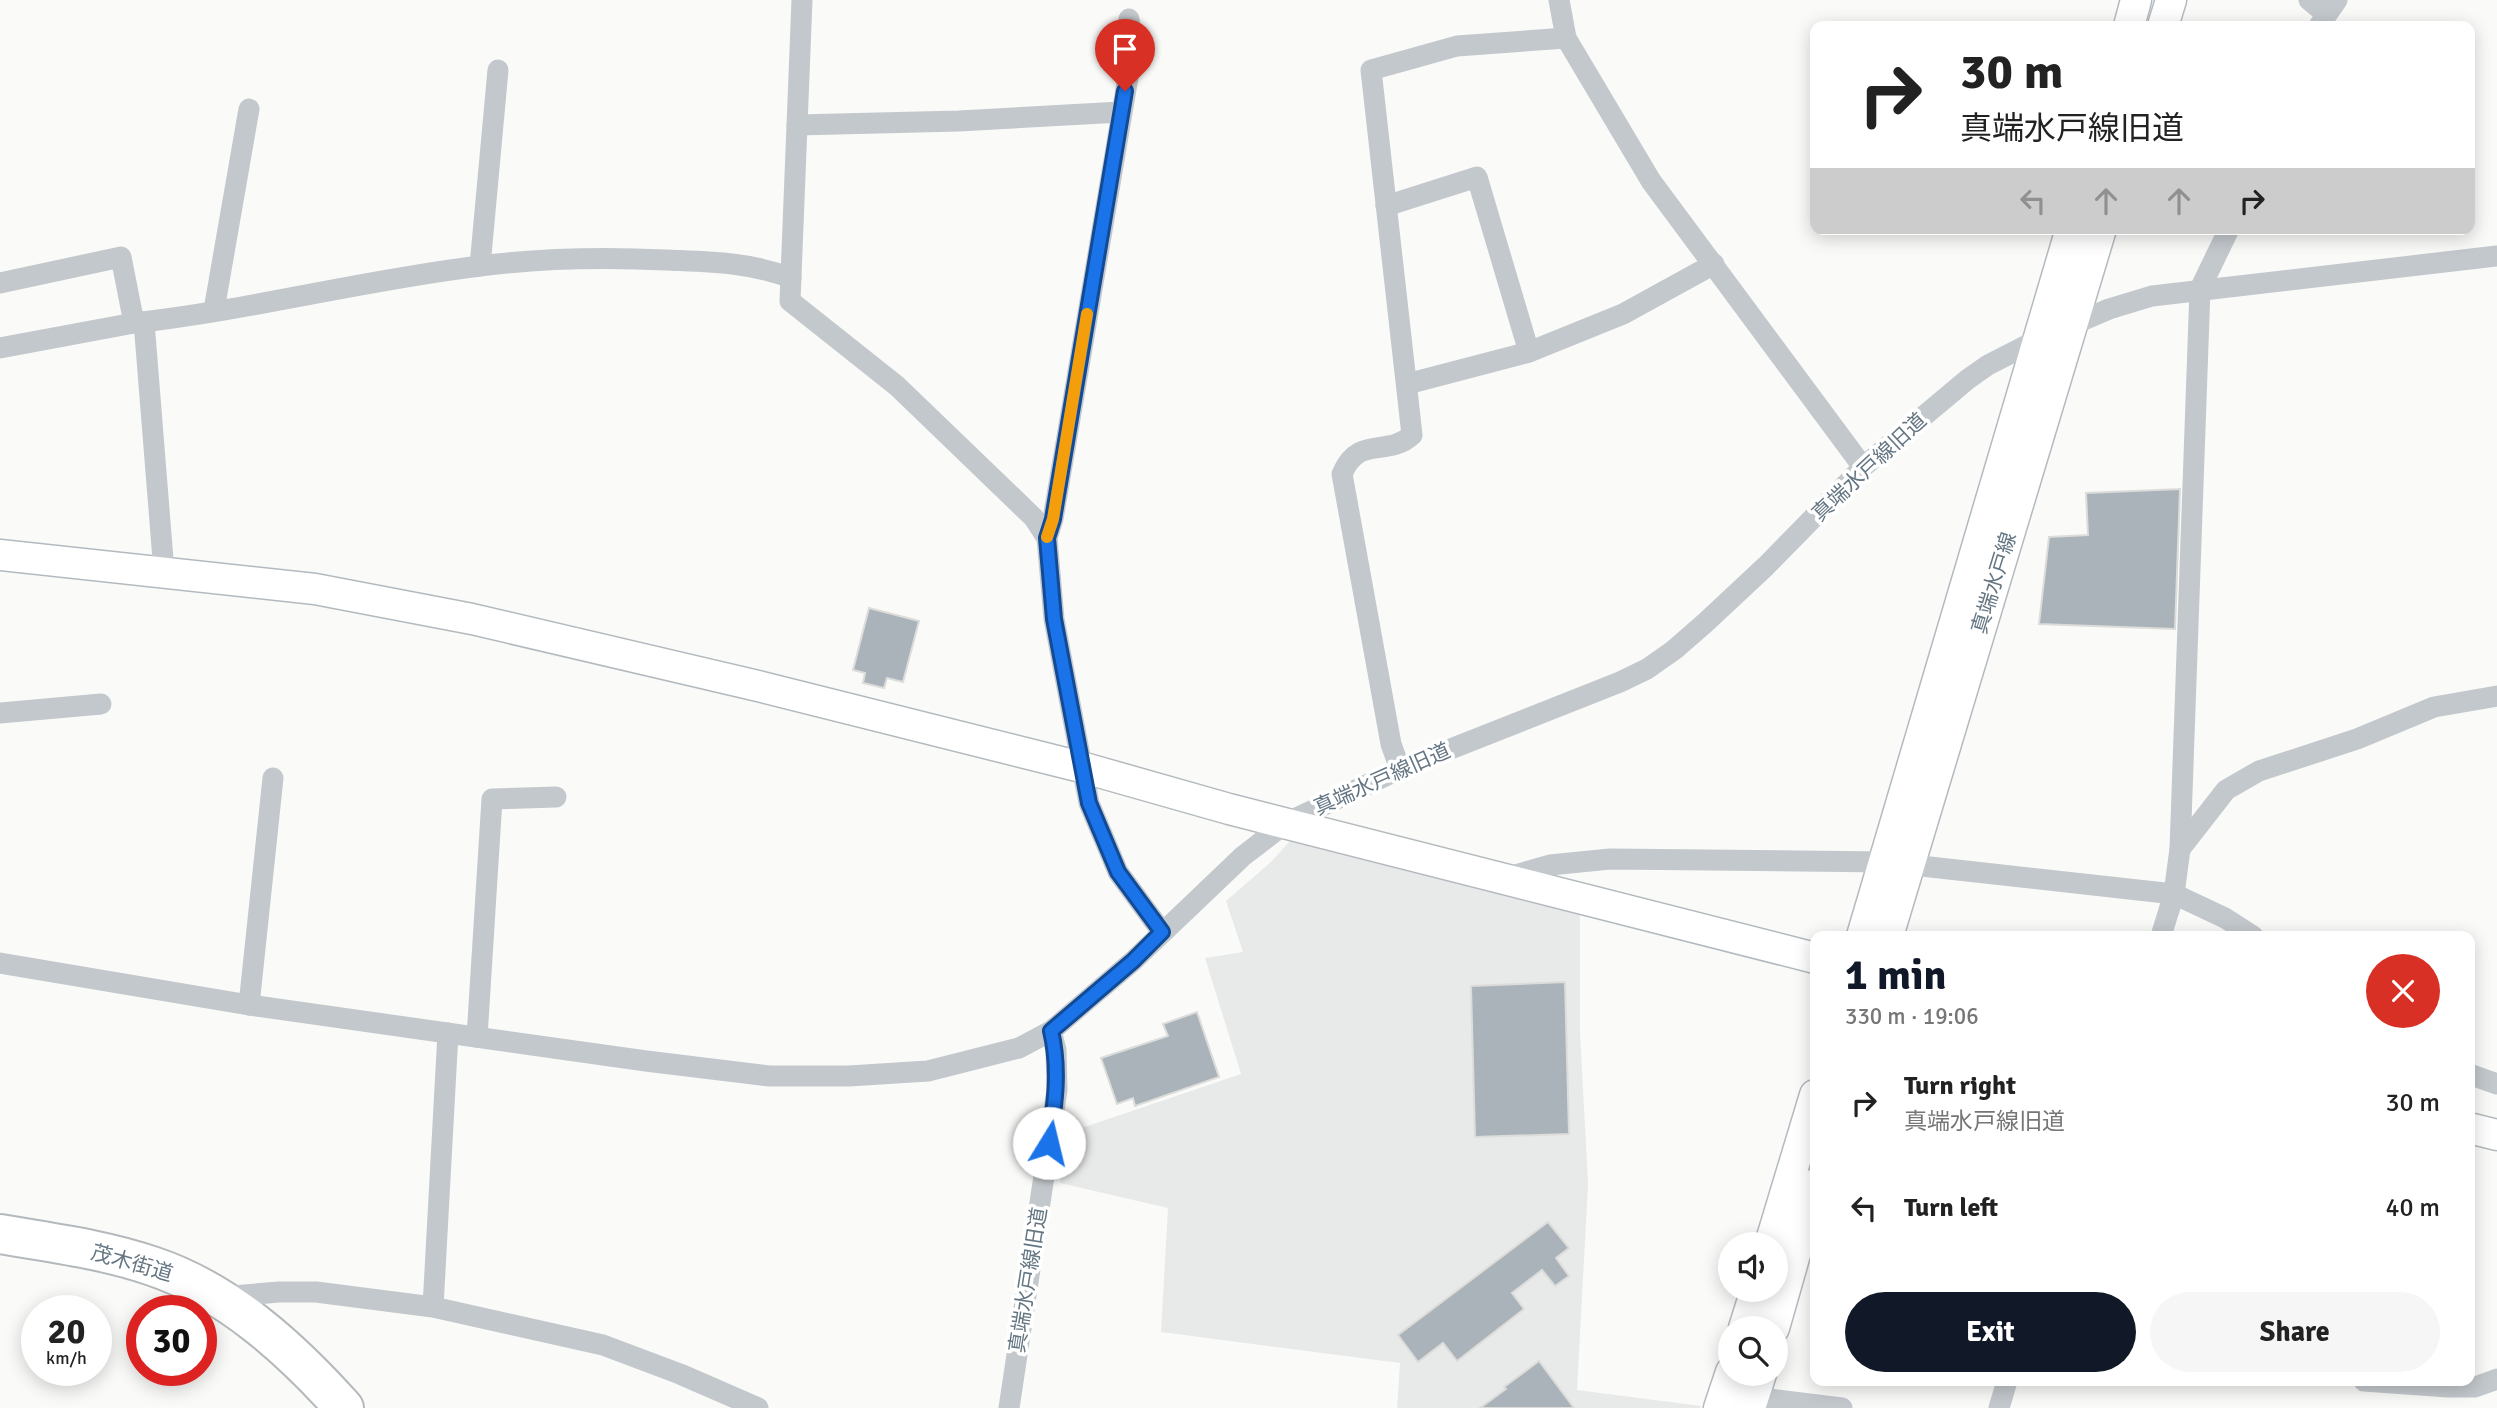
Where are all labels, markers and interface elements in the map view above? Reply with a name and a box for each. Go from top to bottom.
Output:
pin [1095,19,1155,91]
icon: arrive [1106,30,1144,68]
text: 30 m [1960,42,2063,102]
icon: right [1845,49,1936,140]
text: 真端水戸線旧道 [1960,109,2184,148]
icon: left [2014,182,2052,220]
icon: ahead [2087,182,2125,220]
icon: ahead [2160,182,2198,220]
icon: right [2233,182,2271,220]
street label: 真端水戸線旧道 [1806,407,1932,527]
street label: 真端水戸線 [1966,529,2022,637]
street label: 真端水戸線旧道 [1310,737,1454,821]
text: 1 min [1845,950,1946,1001]
button: close [2366,954,2440,1028]
text: 330 m · 19:06 [1845,1002,1979,1031]
text: Turn right [1904,1070,2016,1102]
icon: right [1845,1084,1883,1122]
text: 30 m [2385,1087,2440,1119]
position arrow [1012,1106,1086,1180]
text: 真端水戸線旧道 [1904,1107,2065,1136]
icon: left [1845,1189,1883,1227]
text: Turn left [1904,1192,1998,1224]
text: 40 m [2385,1192,2440,1224]
street label: 真端水戸線旧道 [1004,1205,1052,1355]
map controls [1718,1232,1788,1386]
button: sound [1718,1232,1788,1302]
street label: 茂木街道 [88,1239,176,1287]
button: Exit [1845,1292,2136,1372]
button: Share [2150,1292,2440,1372]
speed limit sign: 30 [126,1295,217,1386]
text: 20 [48,1310,85,1353]
button: search [1718,1316,1788,1386]
text: km/h [46,1347,87,1369]

